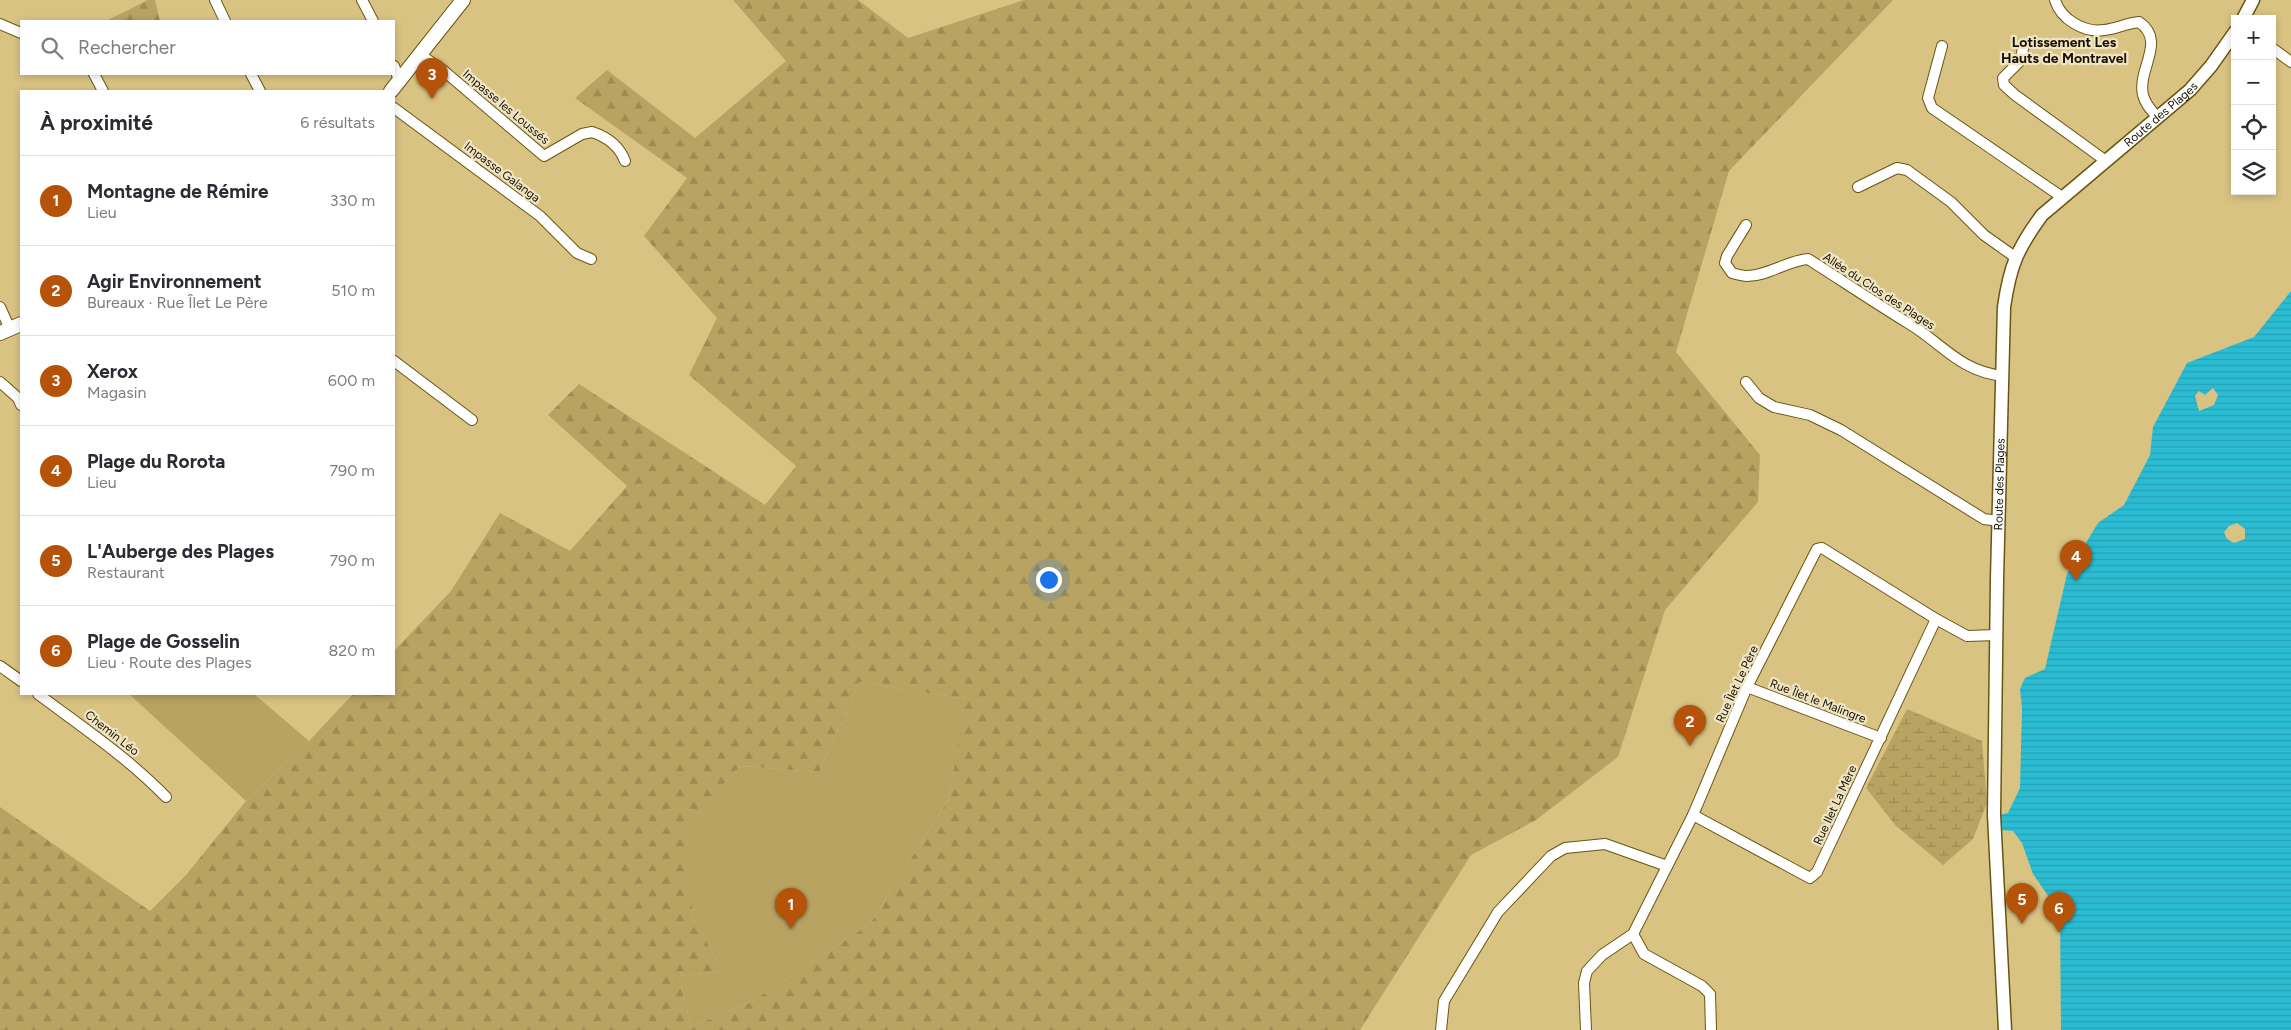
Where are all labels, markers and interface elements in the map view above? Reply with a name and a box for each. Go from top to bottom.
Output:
map controls [2231,15,2276,195]
button: + [2231,15,2276,60]
search box [20,20,395,75]
icon: search [38,34,66,62]
district label: Lotissement Les Hauts de Montravel [2001,34,2127,67]
text: Rechercher [78,36,176,59]
pin: 3 [416,58,448,99]
button: − [2231,60,2276,105]
street label: Impasse les Loussés [460,67,552,147]
street label: Route des Plages [2121,79,2201,150]
button: locate [2231,105,2276,150]
text: À proximité [40,110,153,135]
text: 6 résultats [300,113,375,132]
street label: Impasse Galanga [461,139,543,205]
button: layers [2231,150,2276,195]
text: Montagne de Rémire [87,180,268,203]
text: 1 [53,191,59,210]
text: 330 m [330,191,375,210]
text: Lieu [87,203,117,222]
street label: Allée du Clos des Plages [1821,250,1938,332]
text: Agir Environnement [87,270,262,293]
text: 2 [51,281,61,300]
text: 510 m [331,281,375,300]
text: Bureaux · Rue Îlet Le Père [87,293,268,312]
text: Xerox [87,360,138,383]
text: 3 [52,371,60,390]
text: 600 m [328,371,375,390]
text: Magasin [87,383,146,402]
street label: Route des Plages [1991,438,2008,531]
text: Plage du Rorota [87,450,225,473]
text: 4 [51,461,61,480]
text: 790 m [330,461,375,480]
text: Lieu [87,473,117,492]
text: L'Auberge des Plages [87,540,274,563]
pin: 4 [2060,540,2092,581]
text: 5 [51,551,61,570]
text: 790 m [330,551,375,570]
text: Restaurant [87,563,165,582]
your location [1036,567,1062,593]
text: Plage de Gosselin [87,630,240,653]
text: 6 [51,641,61,660]
text: 820 m [328,641,375,660]
street label: Rue Îlet Le Père [1713,643,1761,725]
text: Lieu · Route des Plages [87,653,252,672]
street label: Rue Îlet le Malingre [1768,676,1868,726]
pin: 2 [1674,705,1706,746]
street label: Chemin Léo [82,708,142,758]
street label: Rue Ilet La Mère [1810,763,1860,847]
pin: 5 [2006,883,2038,924]
pin: 1 [775,888,807,929]
pin: 6 [2043,892,2075,933]

